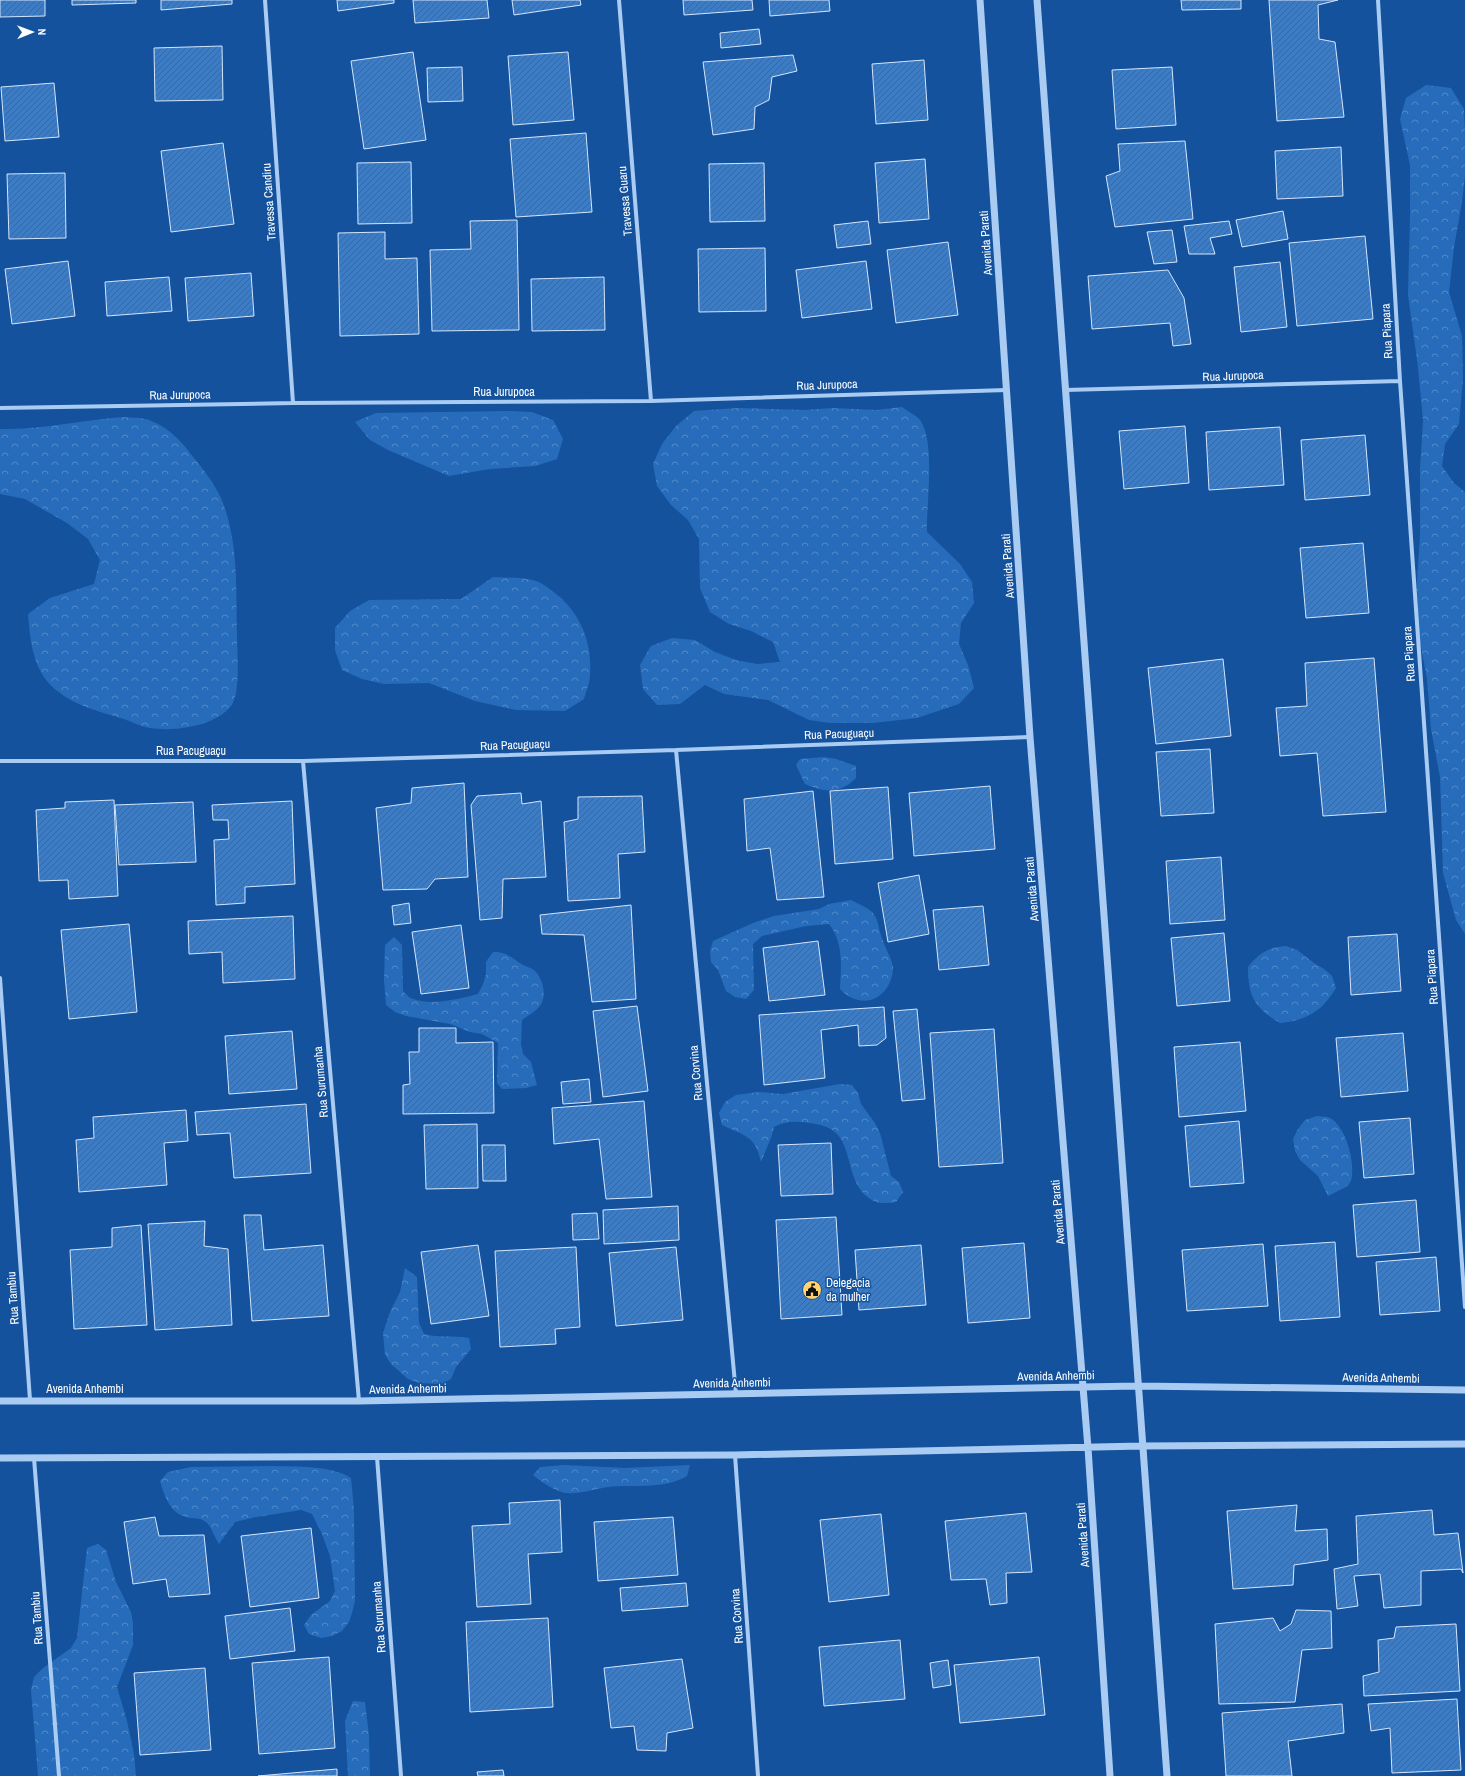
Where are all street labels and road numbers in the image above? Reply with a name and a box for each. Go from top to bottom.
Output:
street label: Travessa Candiru [258,163,280,241]
street label: Travessa Guaru [614,165,636,237]
street label: Avenida Parati [976,210,996,277]
street label: Rua Piapara [1378,302,1396,359]
street label: Rua Jurupoca [1202,367,1264,385]
street label: Rua Jurupoca [796,376,858,394]
street label: Rua Jurupoca [473,384,535,400]
street label: Rua Jurupoca [149,386,211,404]
street label: Avenida Parati [998,533,1018,600]
street label: Rua Piapara [1399,625,1419,682]
street label: Rua Pacuguaçu [804,725,874,743]
street label: Rua Pacuguaçu [480,736,550,754]
street label: Rua Pacuguaçu [156,743,226,759]
street label: Avenida Parati [1021,856,1043,923]
street label: Rua Piapara [1422,948,1442,1005]
street label: Rua Corvina [686,1044,706,1101]
street label: Rua Surumanha [310,1045,332,1118]
street label: Avenida Parati [1047,1179,1069,1246]
street label: Rua Tambiu [3,1271,23,1325]
street label: Avenida Anhembi [1016,1367,1095,1385]
street label: Avenida Anhembi [1341,1369,1420,1387]
street label: Avenida Anhembi [692,1374,771,1392]
street label: Avenida Anhembi [368,1380,447,1398]
street label: Avenida Anhembi [45,1381,124,1397]
street label: Avenida Parati [1073,1502,1093,1569]
street label: Rua Surumanha [368,1580,389,1653]
street label: Rua Corvina [727,1587,747,1644]
street label: Rua Tambiu [27,1591,47,1645]

